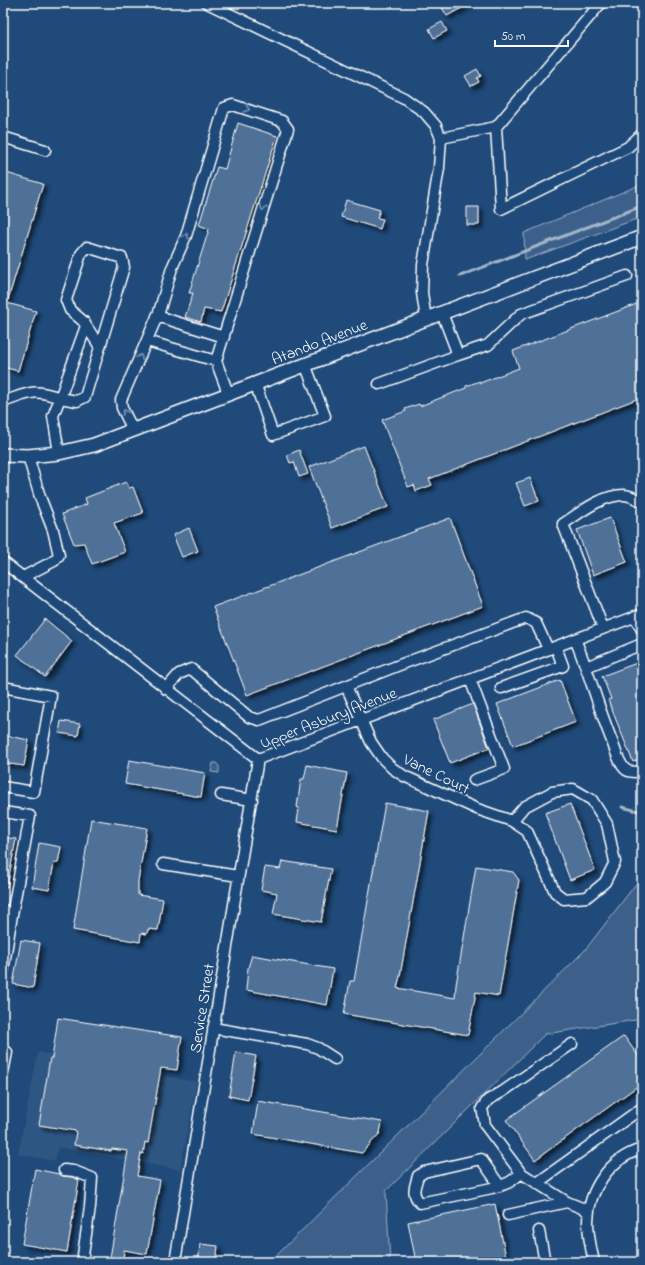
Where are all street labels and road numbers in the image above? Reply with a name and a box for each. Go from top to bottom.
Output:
street label: Atando Avenue [268,313,372,372]
street label: Upper Asbury Avenue [257,681,401,756]
street label: Vane Court [398,748,474,802]
street label: Service Street [184,961,222,1055]

